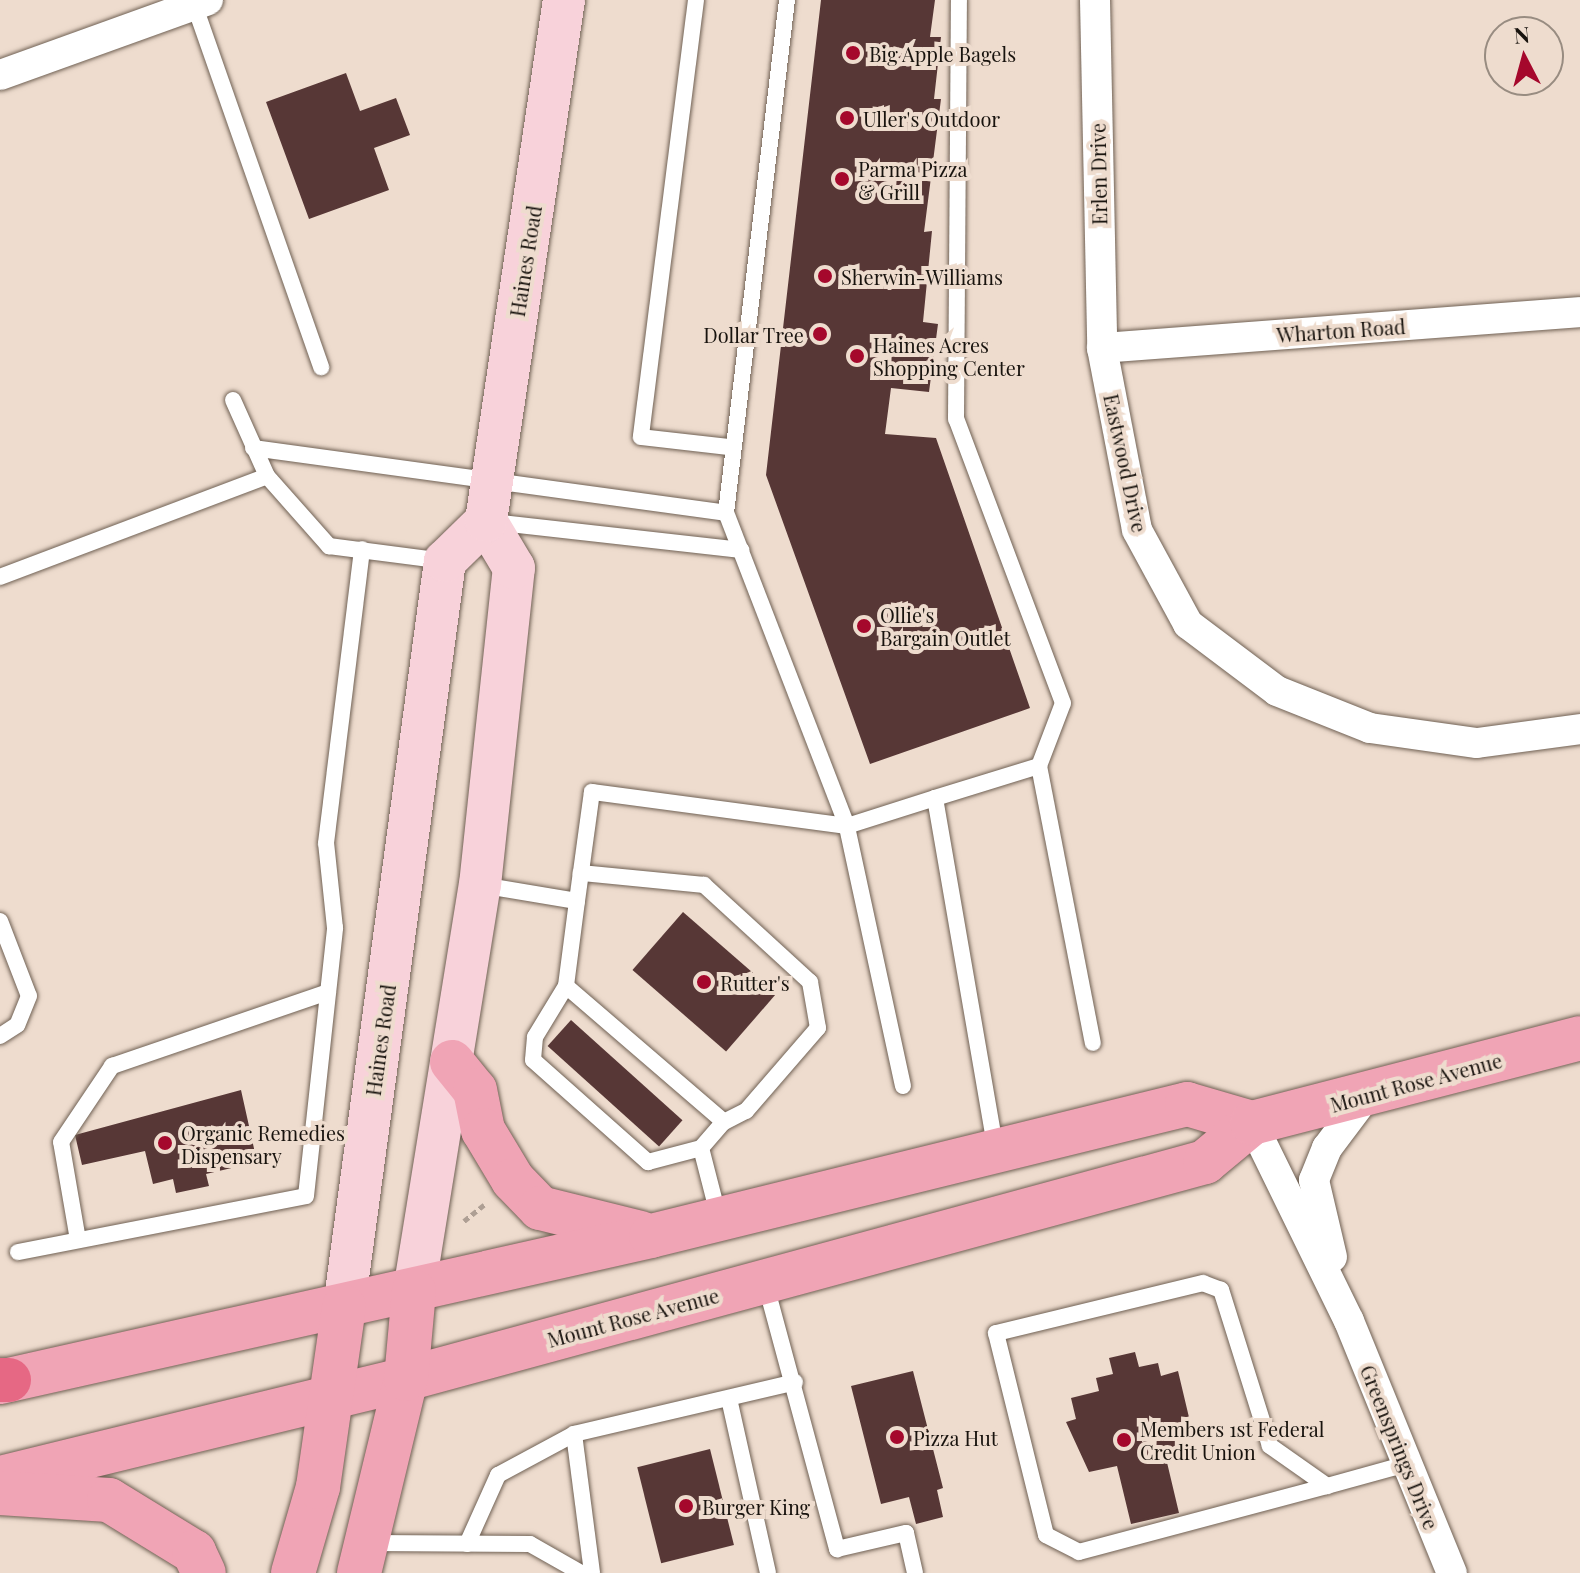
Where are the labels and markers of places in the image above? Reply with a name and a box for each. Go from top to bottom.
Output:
place label: Big Apple Bagels [869,41,1017,65]
marker: Big Apple Bagels [844,44,862,62]
place label: Uller's Outdoor [863,106,1000,130]
marker: Uller's Outdoor [838,109,856,127]
place label: Parma Pizza & Grill [858,156,968,203]
marker: Parma Pizza & Grill [833,170,851,188]
place label: Sherwin-Williams [841,264,1003,288]
marker: Sherwin-Williams [816,267,834,285]
place label: Dollar Tree [702,322,804,346]
marker: Dollar Tree [811,325,829,343]
place label: Haines Acres Shopping Center [873,332,1025,379]
marker: Haines Acres Shopping Center [848,347,866,365]
place label: Ollie's Bargain Outlet [880,602,1011,649]
marker: Ollie's Bargain Outlet [855,617,873,635]
place label: Rutter's [720,970,790,994]
marker: Rutter's [695,973,713,991]
place label: Organic Remedies Dispensary [181,1120,345,1167]
marker: Organic Remedies Dispensary [156,1134,174,1152]
place label: Members 1st Federal Credit Union [1140,1416,1325,1463]
place label: Pizza Hut [913,1425,998,1449]
marker: Pizza Hut [888,1428,906,1446]
marker: Members 1st Federal Credit Union [1115,1431,1133,1449]
place label: Burger King [702,1494,811,1518]
marker: Burger King [677,1497,695,1515]

